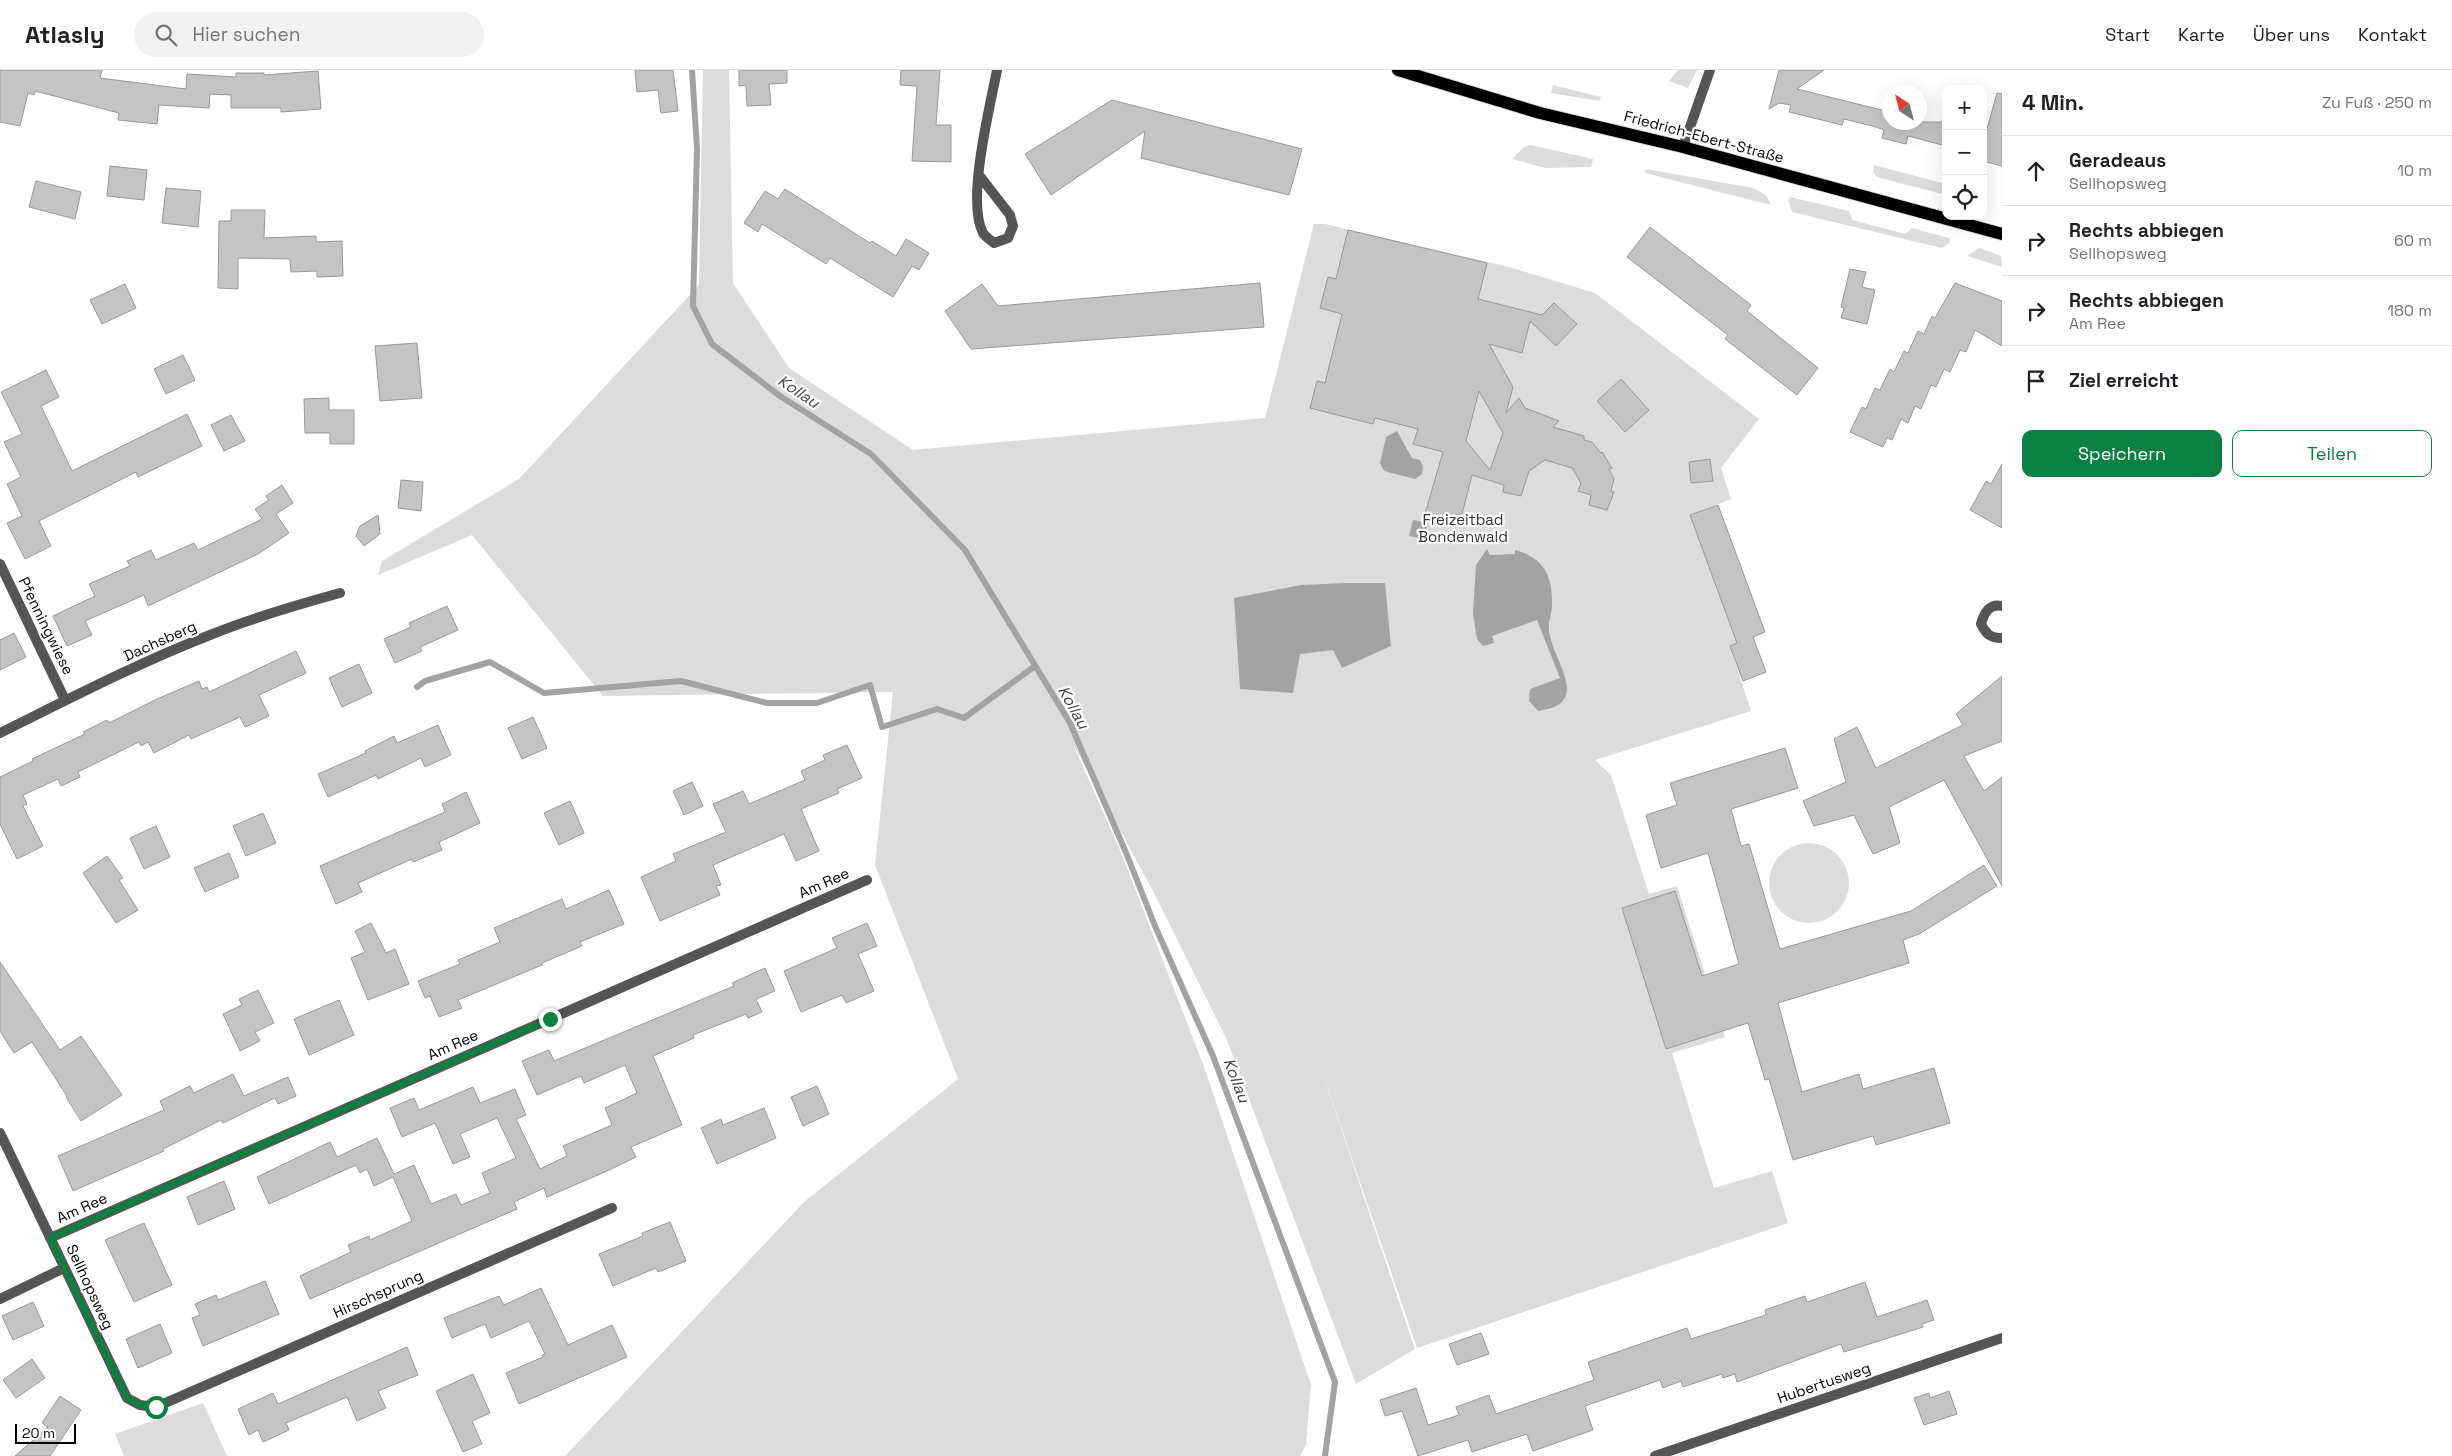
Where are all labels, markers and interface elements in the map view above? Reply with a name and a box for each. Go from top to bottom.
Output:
search box [134,12,484,57]
text: Atlasly [25,19,104,50]
icon: search [152,21,180,49]
text: Hier suchen [192,22,300,47]
text: Start [2105,23,2150,46]
text: Karte [2178,23,2225,46]
text: Über uns [2253,23,2330,46]
text: Kontakt [2358,23,2427,46]
north arrow [1882,85,1927,130]
map controls [1942,85,1987,220]
button: + [1942,85,1987,130]
text: 4 Min. [2022,89,2084,116]
text: Zu Fuß · 250 m [2322,92,2432,113]
street label: Friedrich-Ebert-Straße [1622,106,1786,167]
button: − [1942,130,1987,175]
text: Geradeaus [2069,148,2166,173]
icon: ahead [2022,157,2050,185]
text: 10 m [2397,160,2432,181]
text: Sellhopsweg [2069,173,2167,194]
button: locate [1942,175,1987,220]
text: Rechts abbiegen [2069,218,2224,243]
icon: right [2022,227,2050,255]
text: 60 m [2394,230,2432,251]
text: Sellhopsweg [2069,243,2167,264]
text: Rechts abbiegen [2069,288,2224,313]
icon: right [2022,297,2050,325]
text: 180 m [2387,300,2432,321]
text: Am Ree [2069,313,2126,334]
icon: arrive [2022,367,2050,395]
text: Ziel erreicht [2069,368,2179,393]
water label: Kollau [774,370,825,414]
button: Speichern [2022,430,2222,477]
button: Teilen [2232,430,2432,477]
park label: Freizeitbad Bondenwald [1418,510,1508,546]
street label: Pfenningwiese [15,574,78,678]
street label: Dachsberg [120,616,199,665]
water label: Kollau [1053,682,1094,733]
street label: Am Ree [796,863,852,902]
route end [539,1008,562,1031]
street label: Am Ree [425,1025,481,1064]
water label: Kollau [1218,1055,1255,1107]
street label: Am Ree [54,1188,110,1227]
street label: Sellhopsweg [62,1241,118,1332]
street label: Hirschsprung [330,1265,426,1322]
street label: Hubertusweg [1775,1358,1873,1407]
route start [145,1396,168,1419]
scale bar [15,1421,76,1444]
text: 20 m [22,1424,55,1442]

